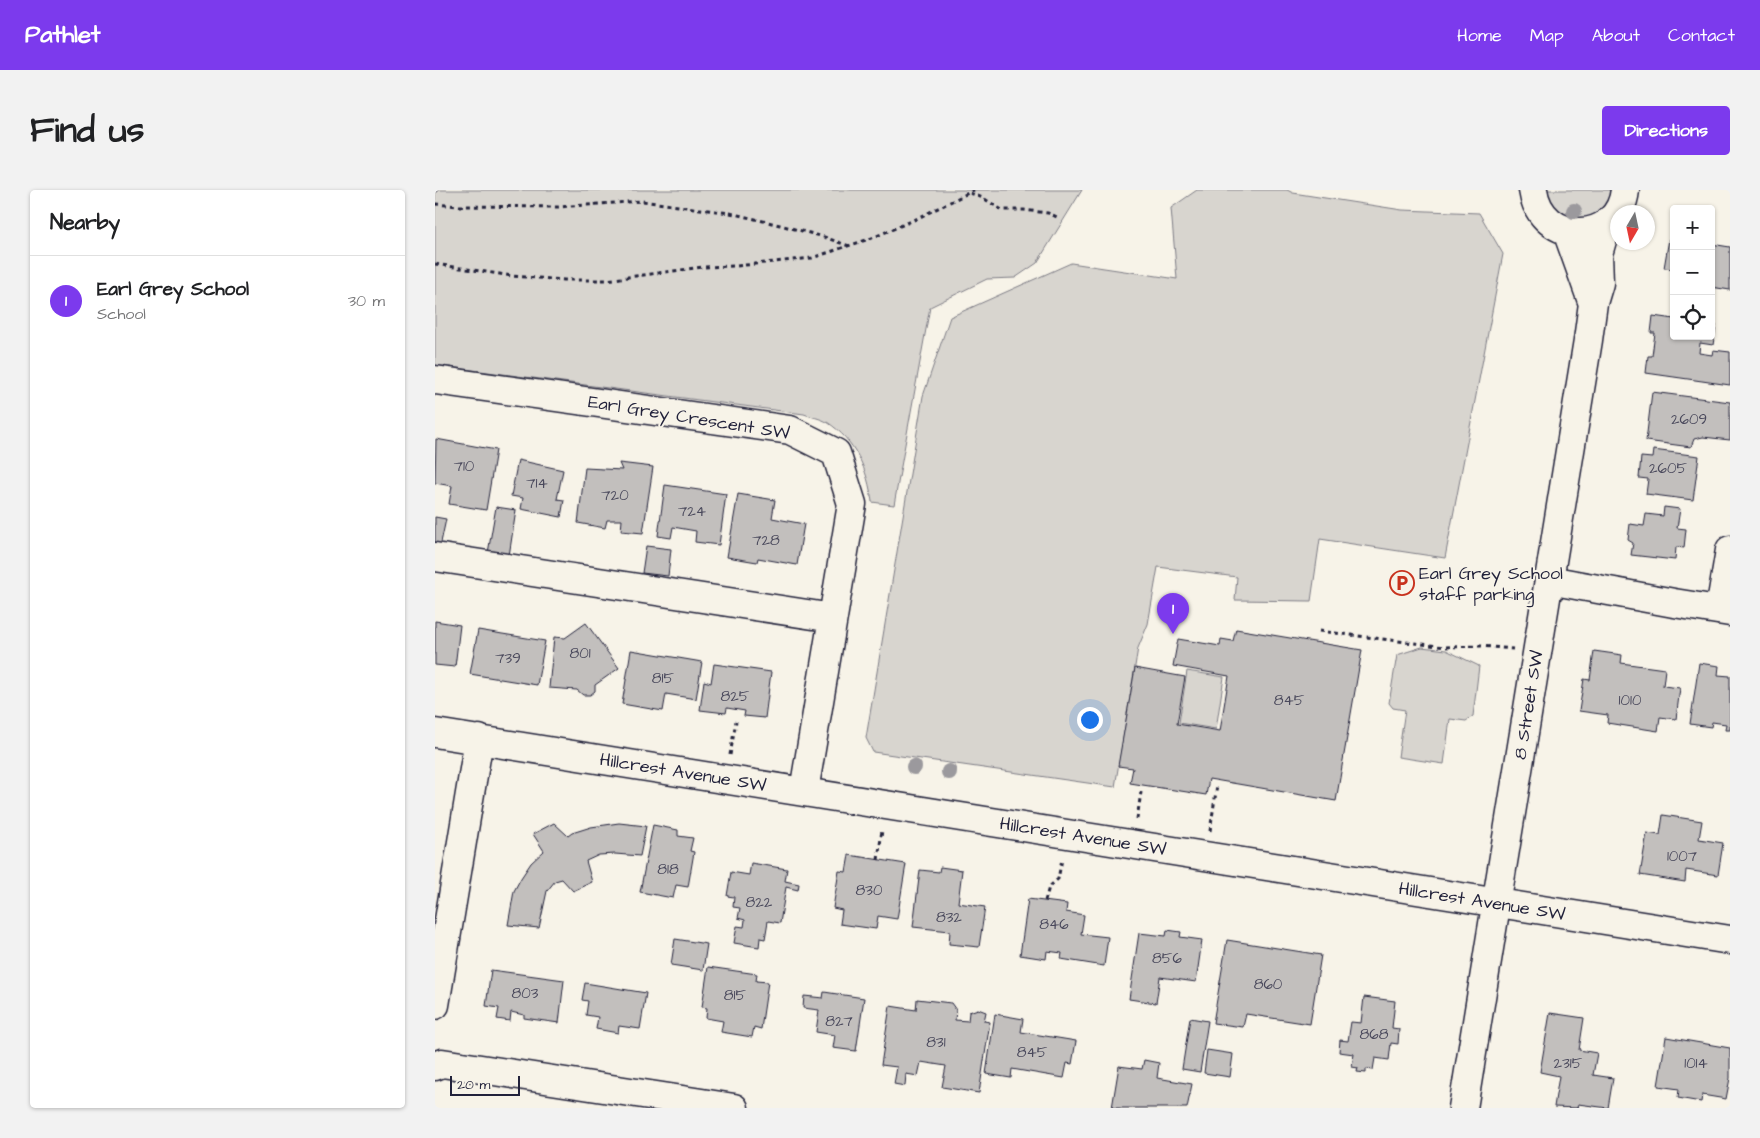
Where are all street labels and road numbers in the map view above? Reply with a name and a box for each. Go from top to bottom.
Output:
street label: Earl Grey Crescent SW [586,389,791,447]
street label: 8 Street SW [1508,649,1549,761]
street label: Hillcrest Avenue SW [598,747,768,798]
street label: Hillcrest Avenue SW [998,811,1168,862]
street label: Hillcrest Avenue SW [1397,876,1567,927]

